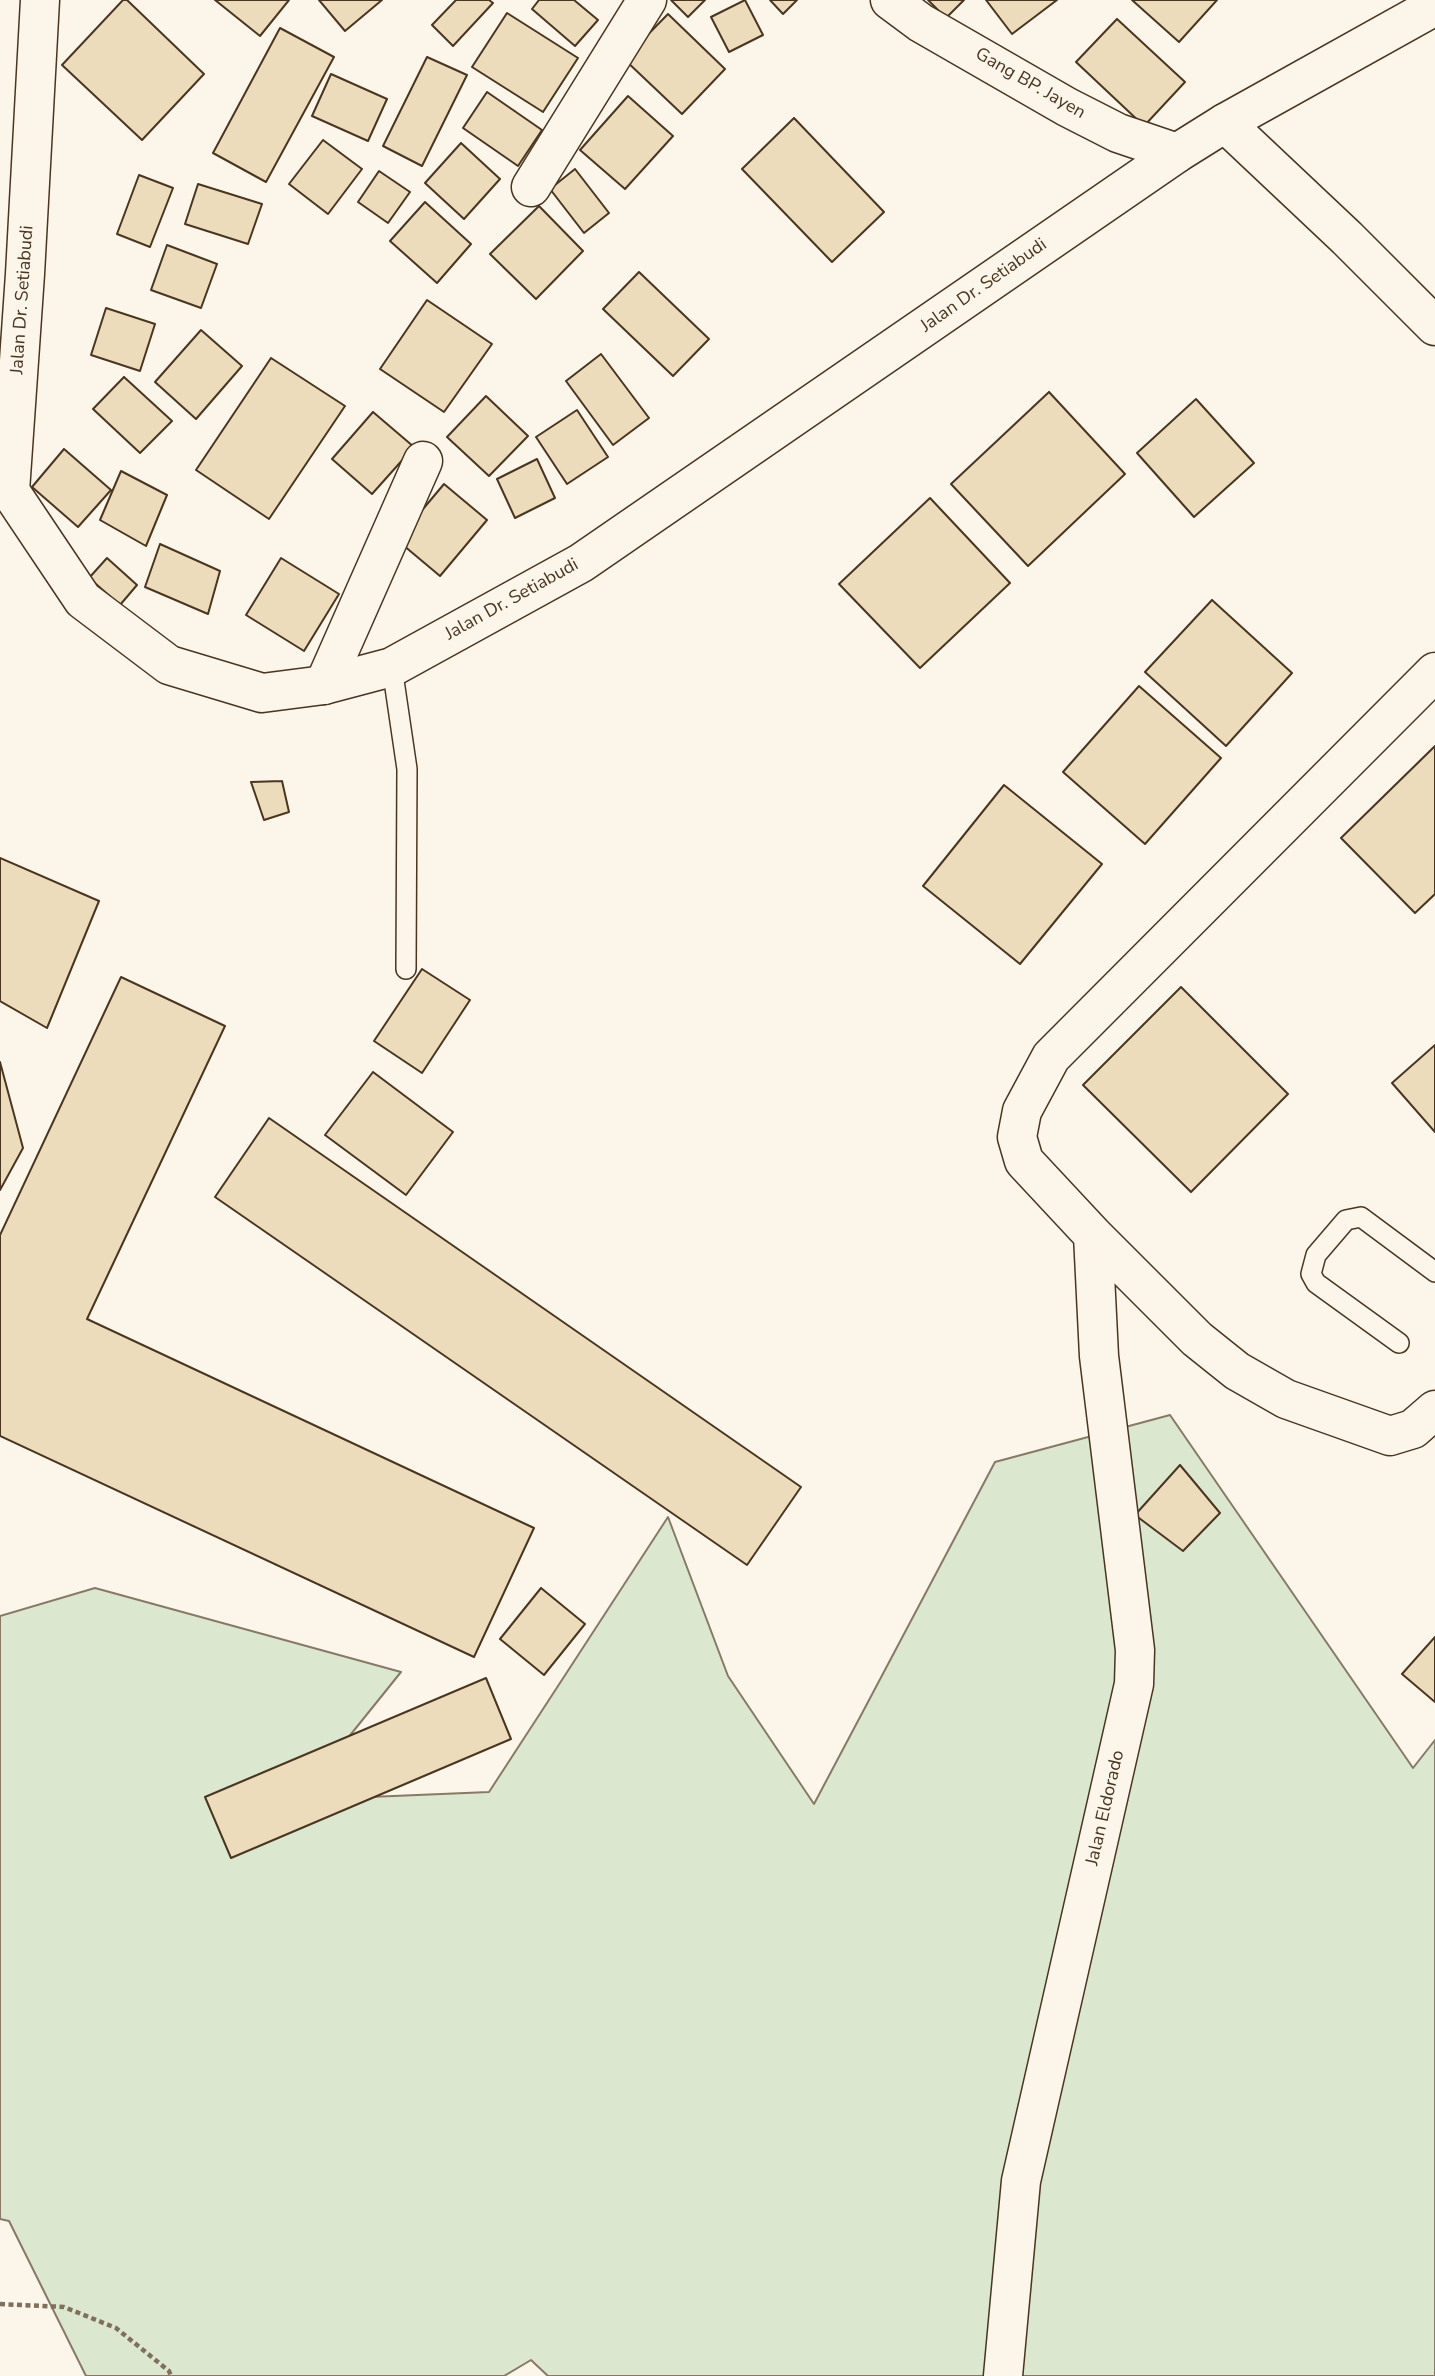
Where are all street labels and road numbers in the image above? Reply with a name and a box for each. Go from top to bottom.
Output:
street label: Gang BP. Jayen [971,44,1089,124]
street label: Jalan Dr. Setiabudi [7,225,39,375]
street label: Jalan Dr. Setiabudi [917,234,1051,338]
street label: Jalan Dr. Setiabudi [442,554,582,646]
street label: Jalan Eldorado [1082,1748,1130,1868]

